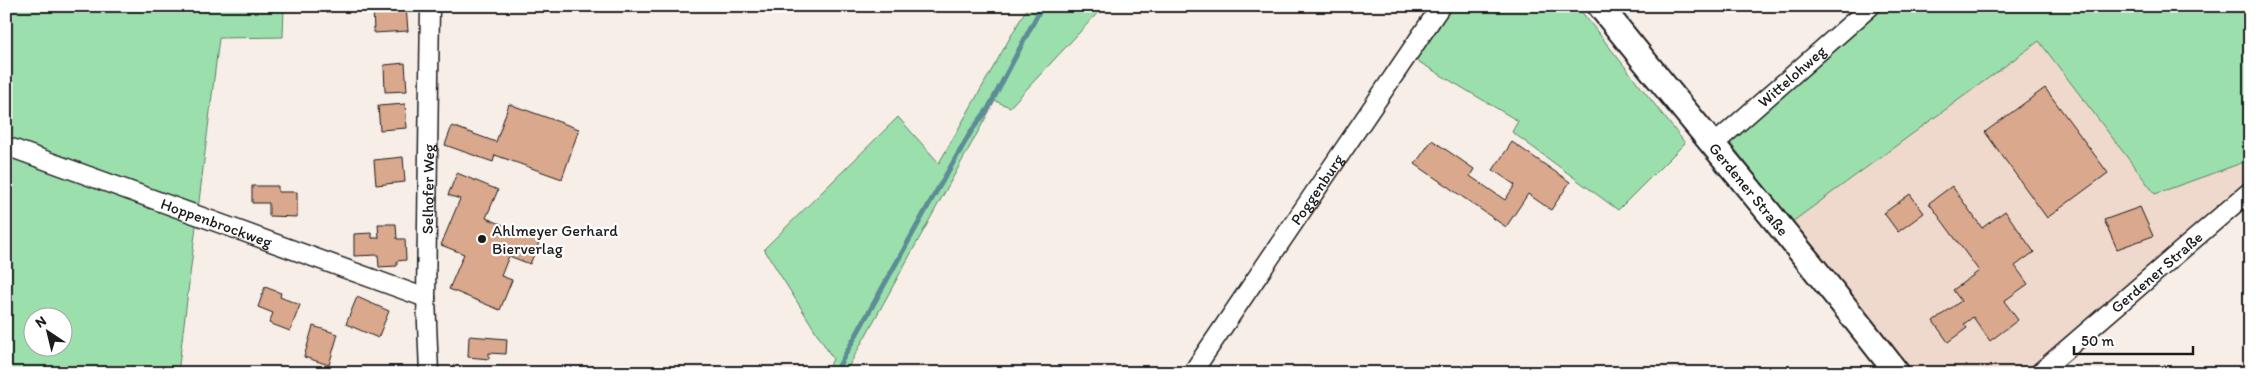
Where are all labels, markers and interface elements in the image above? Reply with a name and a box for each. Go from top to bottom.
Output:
street label: Wittelohweg [1754,40,1830,111]
street label: Gerdener Straße [1705,138,1793,239]
street label: Selhofer Weg [417,143,438,234]
street label: Poggenburg [1286,150,1348,228]
street label: Hoppenbrockweg [158,193,276,251]
place label: Ahlmeyer Gerhard Bierverlag [492,221,618,258]
street label: Gerdener Straße [2107,227,2206,317]
marker: Ahlmeyer Gerhard Bierverlag [476,233,488,245]
north arrow [22,306,72,356]
text: N [32,312,50,331]
scale bar [2074,324,2192,356]
text: 50 m [2081,332,2114,350]

